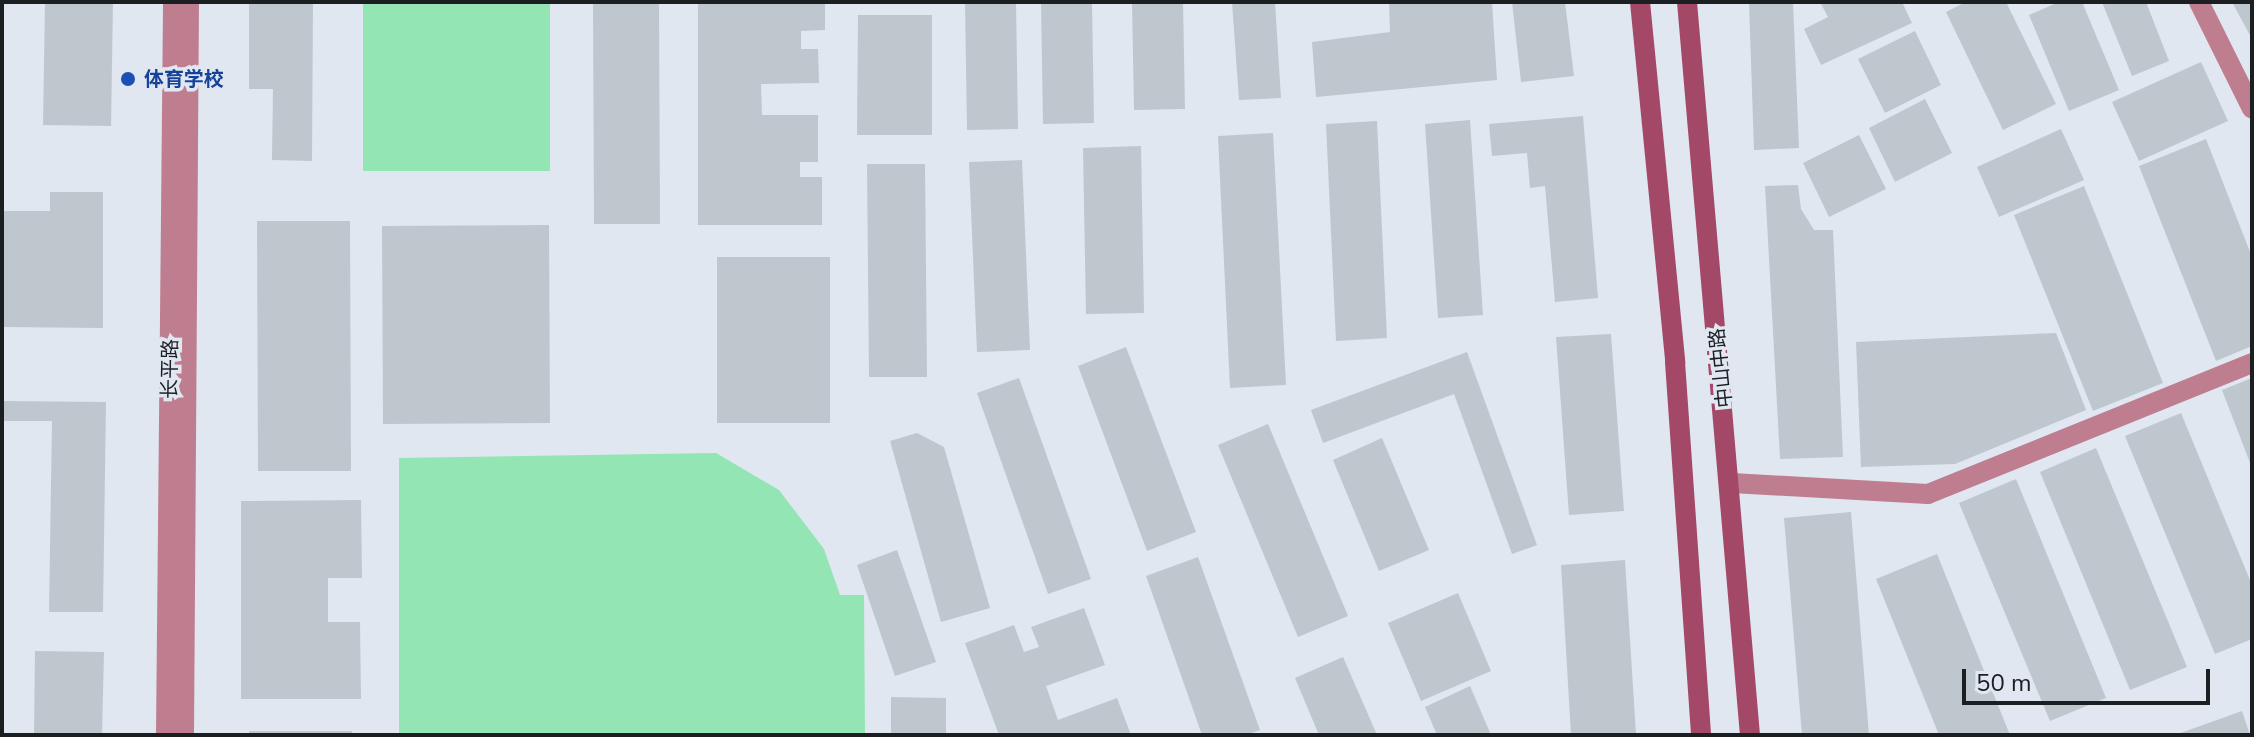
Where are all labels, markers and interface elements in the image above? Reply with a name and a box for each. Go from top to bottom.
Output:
place label: 体育学校 [144,67,224,91]
marker: 体育学校 [119,70,137,88]
street label: 中山中路 [1705,327,1737,409]
street label: 长平路 [157,339,183,399]
scale bar [1966,653,2214,703]
text: 50 m [1976,667,2032,699]

